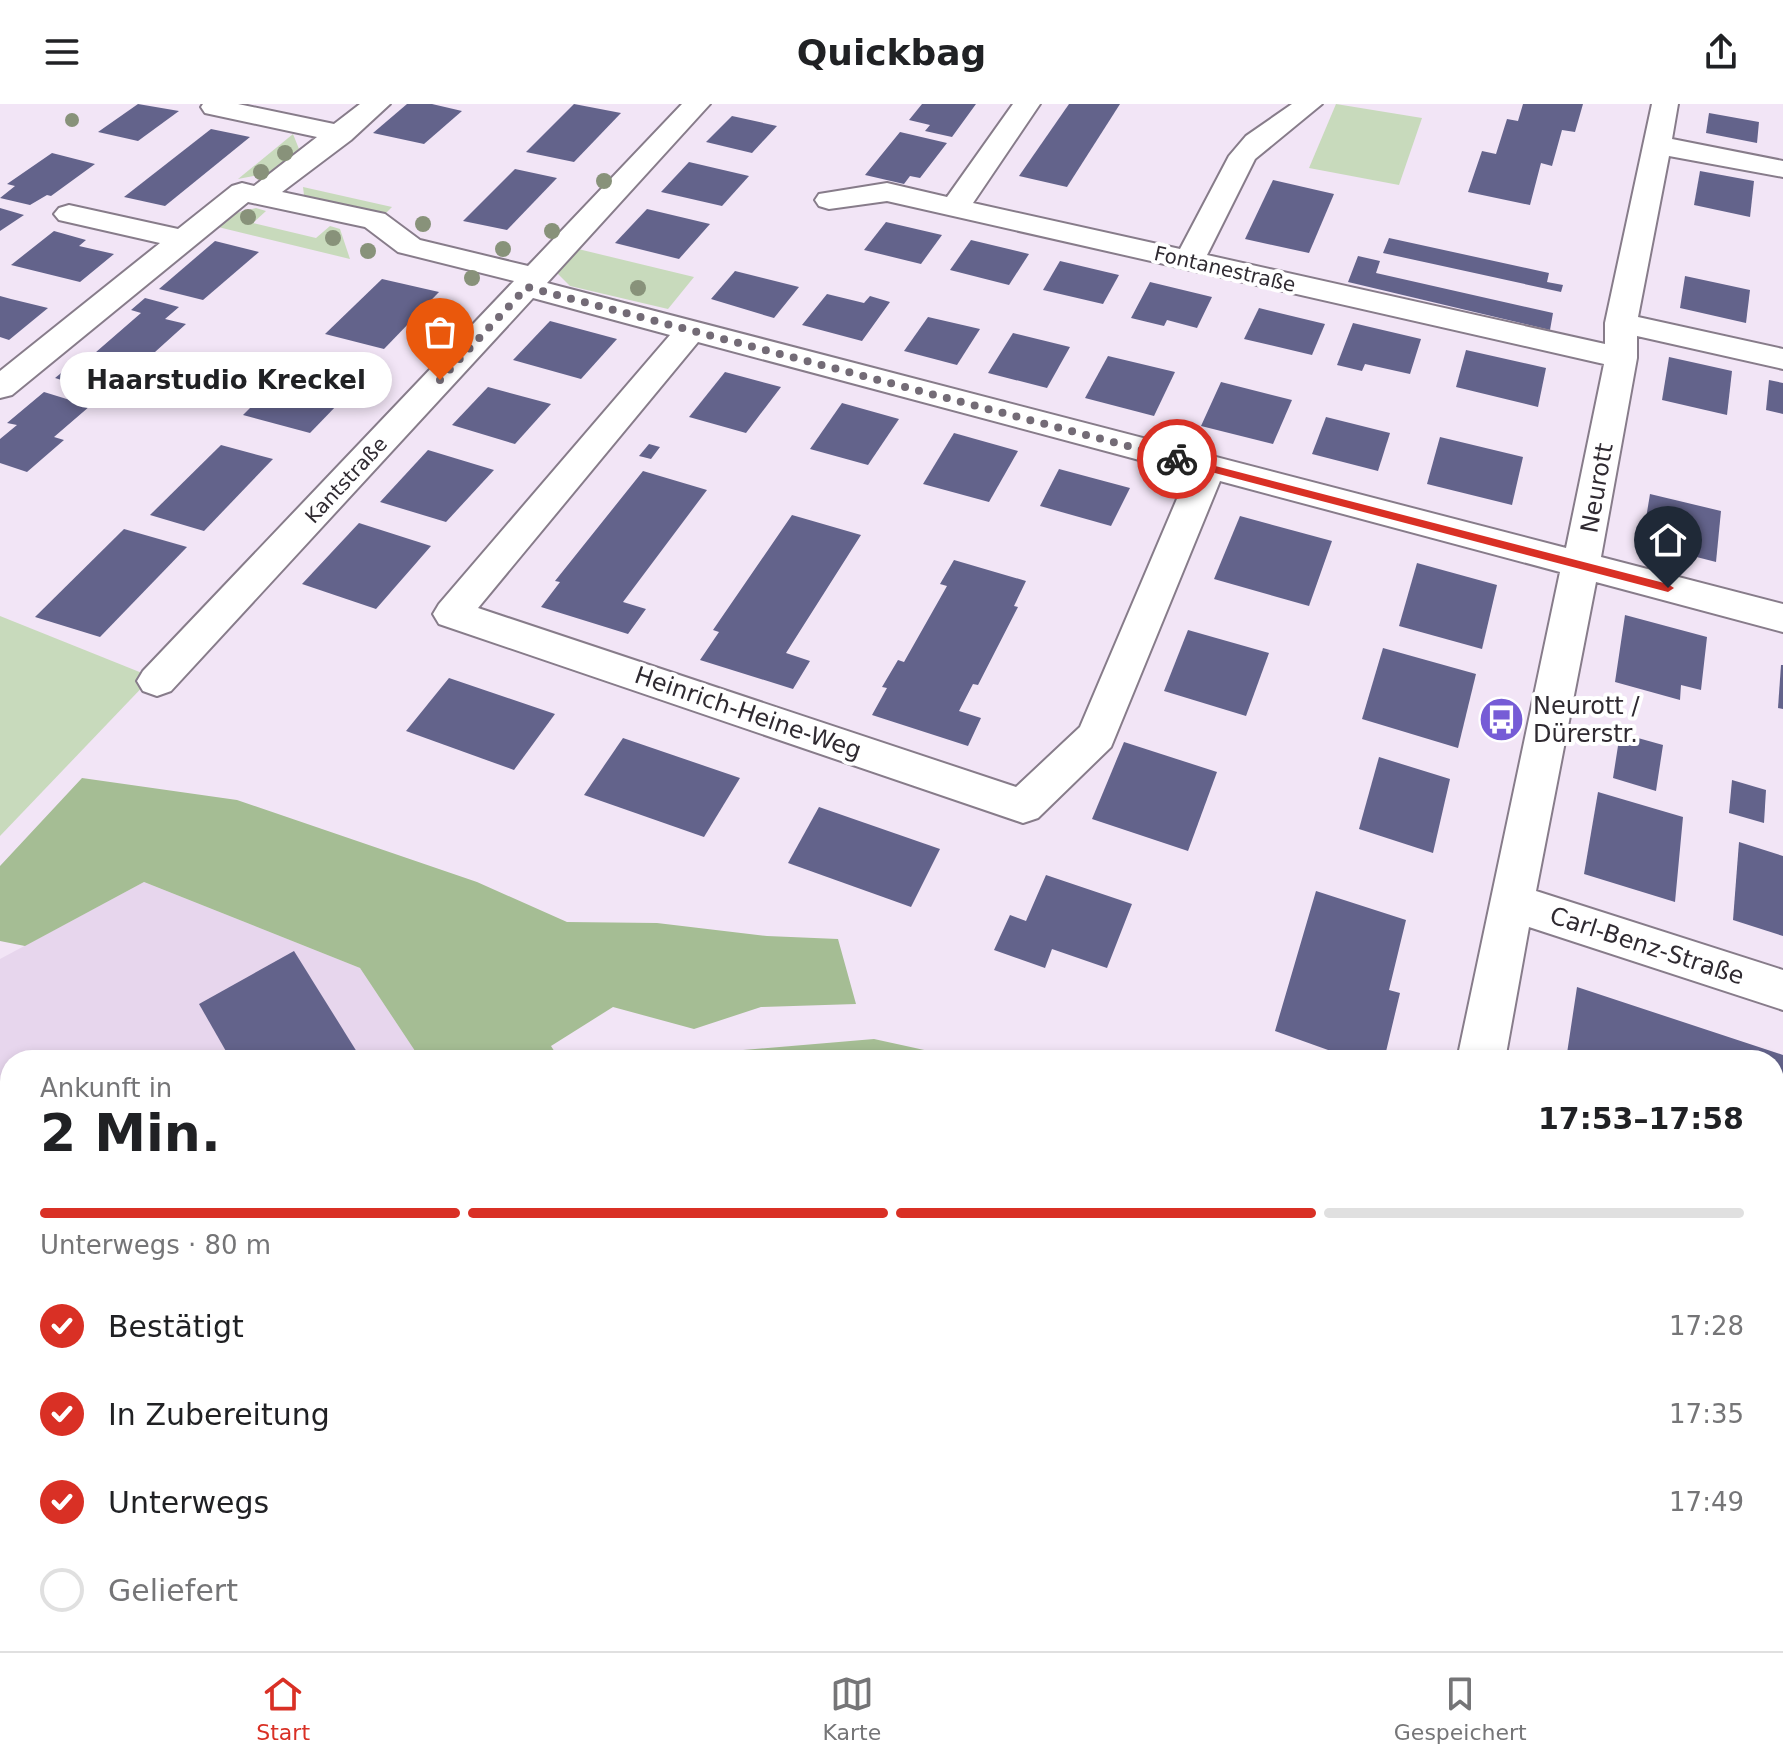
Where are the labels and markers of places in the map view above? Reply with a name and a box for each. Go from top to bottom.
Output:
pin [406,298,474,380]
callout: Haarstudio Kreckel [60,352,392,408]
pin [1634,506,1702,588]
place label: Neurott / Dürerstr. [1533,692,1640,748]
bus stop icon: Neurott / Dürerstr. [1478,696,1526,744]

